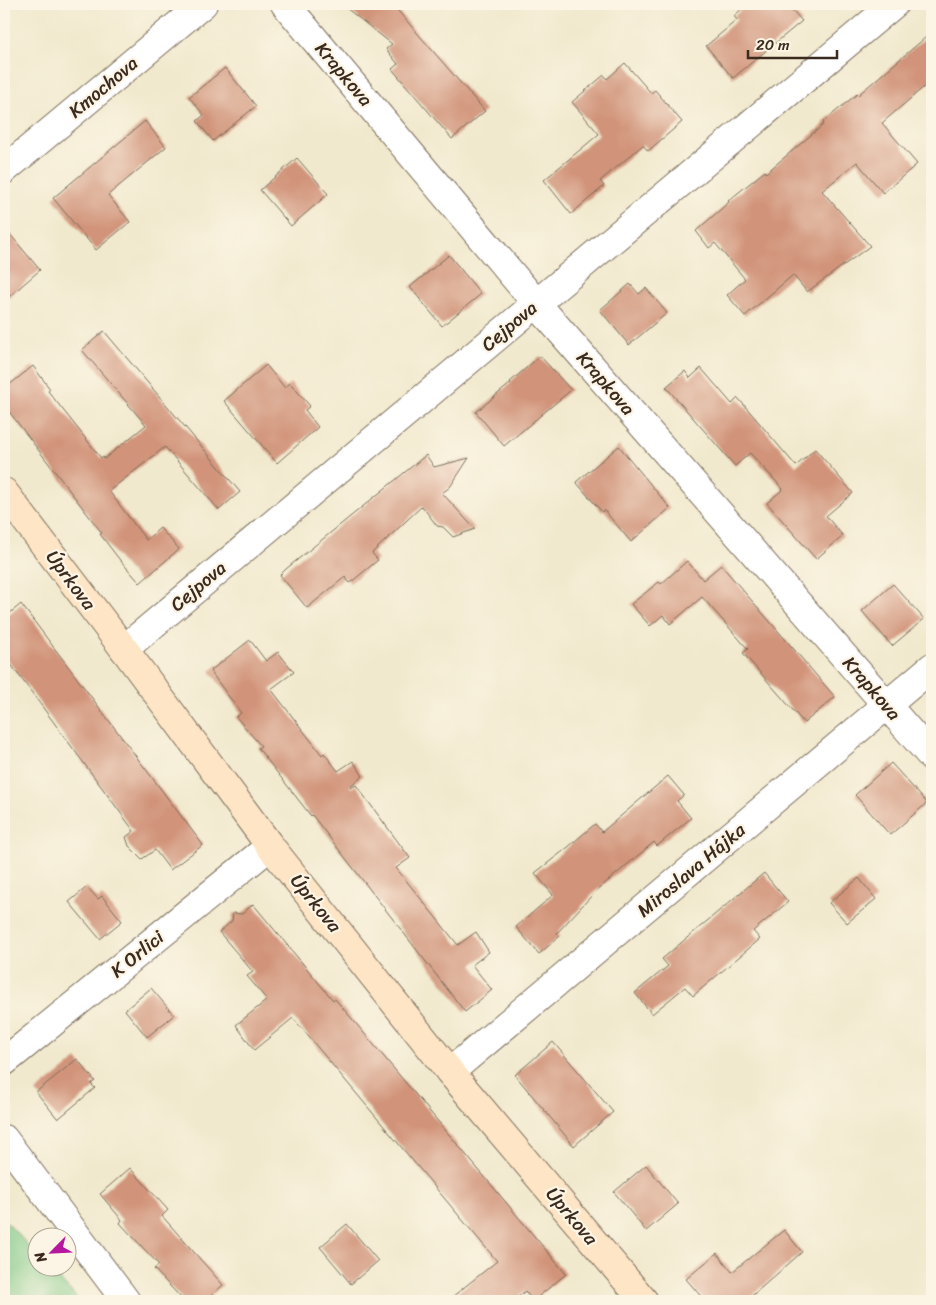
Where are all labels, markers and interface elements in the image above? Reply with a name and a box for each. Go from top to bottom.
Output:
scale bar [748,28,837,60]
text: 20 m [756,32,790,58]
street label: Krapkova [307,34,382,114]
street label: Kmochova [61,47,146,126]
street label: Cejpova [473,292,545,360]
street label: Krapkova [568,343,644,423]
street label: Úprkova [37,543,105,618]
street label: Cejpova [162,552,234,620]
street label: Krapkova [834,648,910,728]
street label: Miroslava Hájka [629,814,753,926]
street label: Úprkova [282,866,351,940]
street label: K Orlici [103,921,172,986]
street label: Úprkova [537,1179,607,1253]
north arrow [28,1228,78,1278]
text: N [27,1247,54,1268]

